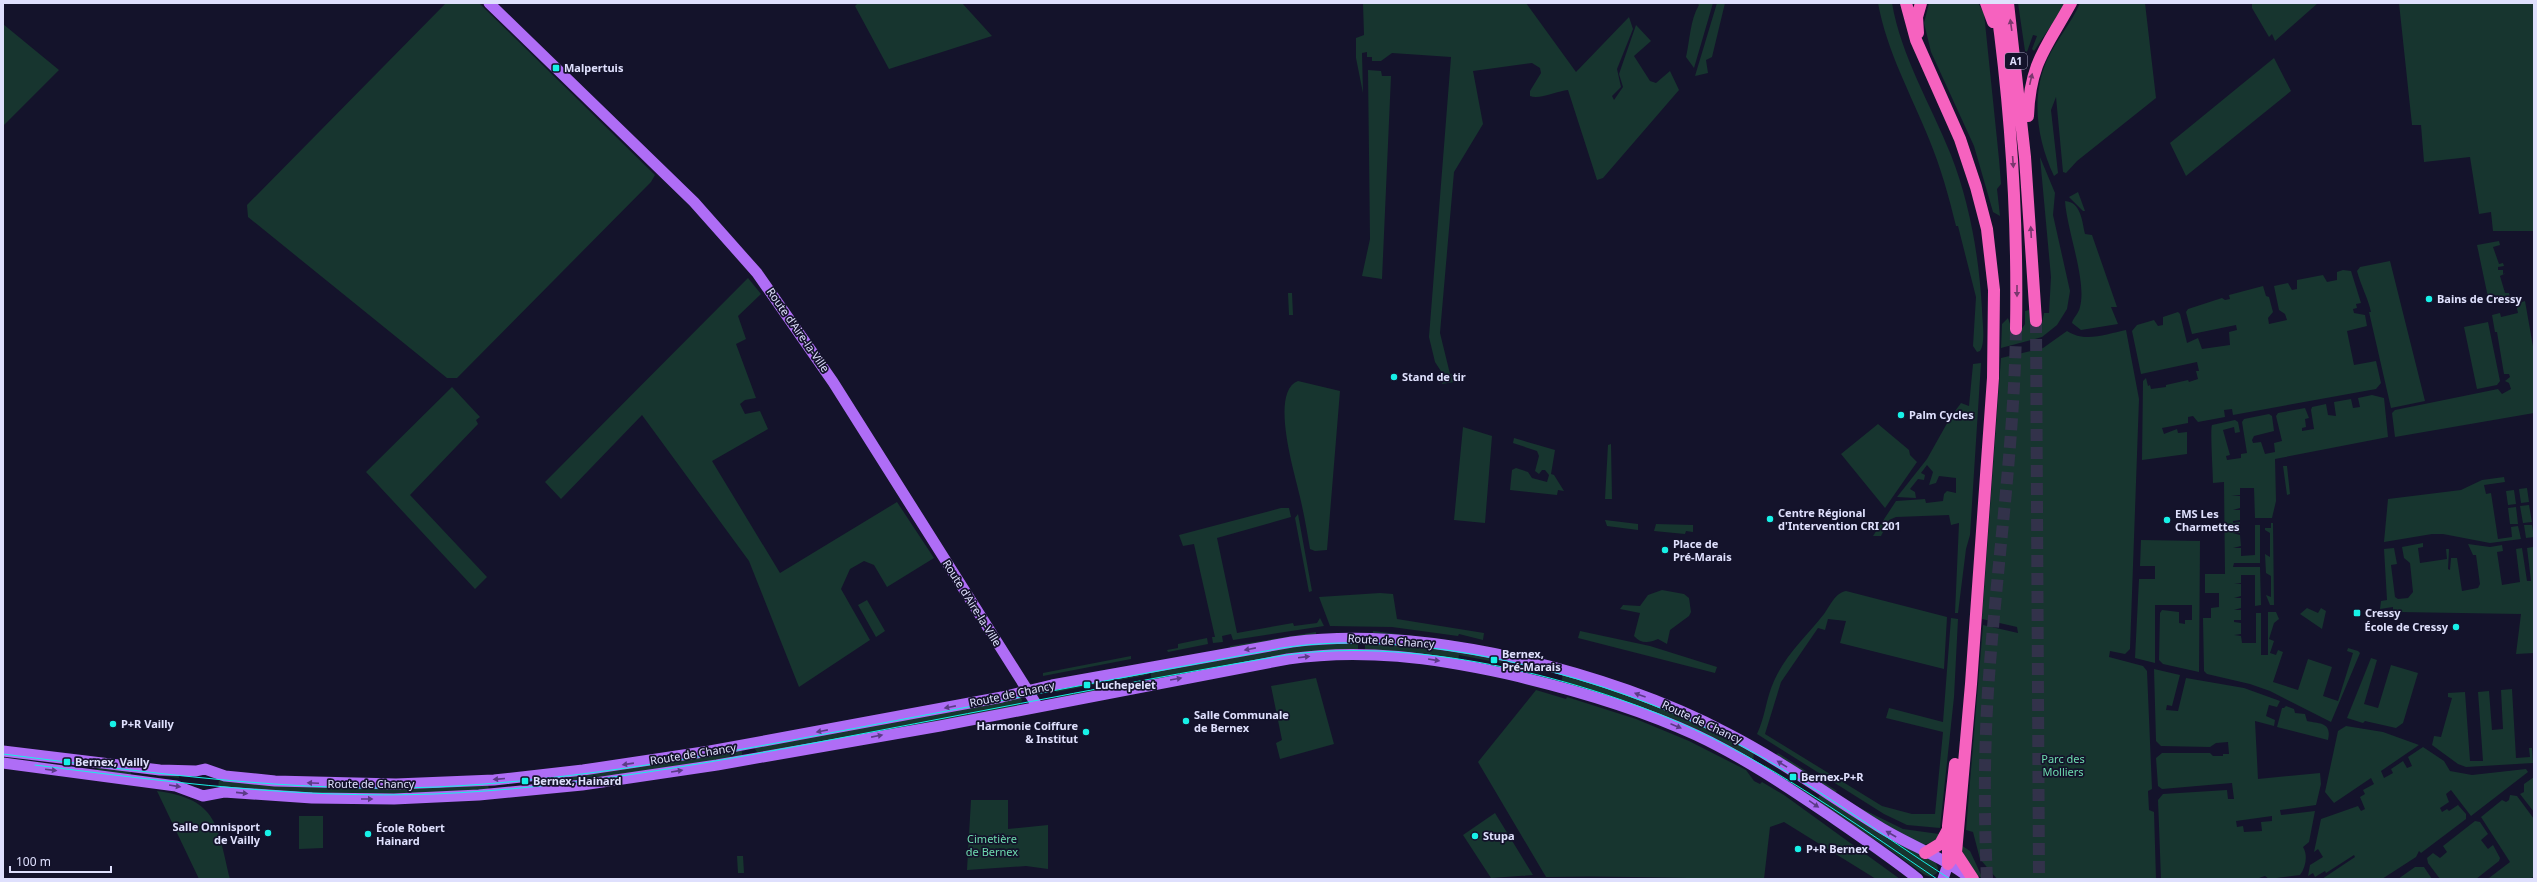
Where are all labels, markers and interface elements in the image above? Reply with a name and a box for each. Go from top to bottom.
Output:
one-way arrow [2008,18,2014,31]
road number: A1 [2005,53,2027,69]
place label: Malpertuis [564,60,624,75]
marker: Malpertuis [551,63,561,73]
one-way arrow [2029,73,2035,85]
one-way arrow [2009,156,2016,168]
one-way arrow [2028,226,2035,238]
street label: Route d'Aire-la-Ville [764,285,833,375]
one-way arrow [2014,285,2020,298]
place label: Bains de Cressy [2437,291,2522,306]
marker: Bains de Cressy [2424,294,2434,304]
place label: Stand de tir [1402,369,1466,384]
marker: Stand de tir [1389,372,1399,382]
place label: Palm Cycles [1909,407,1974,422]
marker: Palm Cycles [1896,410,1906,420]
place label: Centre Régional d'Intervention CRI 201 [1778,505,1901,533]
place label: EMS Les Charmettes [2175,506,2240,534]
marker: Centre Régional d'Intervention CRI 201 [1765,514,1775,524]
marker: EMS Les Charmettes [2162,515,2172,525]
place label: Place de Pré-Marais [1673,536,1732,564]
marker: Place de Pré-Marais [1660,545,1670,555]
street label: Route d'Aire-la-Ville [940,557,1005,649]
place label: Cressy [2365,605,2401,620]
marker: Cressy [2352,608,2362,618]
place label: École de Cressy [2365,619,2449,634]
marker: École de Cressy [2451,622,2461,632]
street label: Route de Chancy [1347,630,1435,651]
place label: Bernex, Pré-Marais [1502,646,1561,674]
one-way arrow [1244,647,1256,653]
one-way arrow [1298,654,1310,660]
marker: Bernex, Pré-Marais [1489,655,1499,665]
one-way arrow [1428,658,1440,664]
one-way arrow [1170,676,1182,682]
street label: Route de Chancy [968,677,1056,710]
place label: Luchepelet [1095,677,1156,692]
marker: Luchepelet [1082,680,1092,690]
one-way arrow [1634,691,1646,697]
street label: Route de Chancy [1660,696,1745,747]
one-way arrow [944,704,956,710]
place label: Salle Communale de Bernex [1194,707,1289,735]
place label: P+R Vailly [121,716,175,731]
marker: Salle Communale de Bernex [1181,716,1191,726]
place label: Harmonie Coiffure & Institut [976,718,1078,746]
marker: P+R Vailly [108,719,118,729]
one-way arrow [1671,724,1683,730]
marker: Harmonie Coiffure & Institut [1081,727,1091,737]
one-way arrow [816,728,829,734]
one-way arrow [871,733,883,739]
street label: Route de Chancy [649,739,737,768]
park label: Parc des Molliers [2041,751,2085,779]
place label: Bernex, Vailly [75,754,150,769]
marker: Bernex, Vailly [62,757,72,767]
one-way arrow [1777,760,1787,768]
one-way arrow [622,761,634,767]
one-way arrow [45,767,58,774]
one-way arrow [671,768,684,774]
place label: Bernex-P+R [1801,769,1864,784]
marker: Bernex-P+R [1788,772,1798,782]
place label: Bernex, Hainard [533,773,621,788]
street label: Route de Chancy [328,776,415,791]
one-way arrow [493,776,505,783]
marker: Bernex, Hainard [520,776,530,786]
one-way arrow [307,780,319,787]
one-way arrow [169,783,181,789]
one-way arrow [236,790,248,796]
one-way arrow [361,796,374,802]
one-way arrow [1808,800,1819,808]
place label: Salle Omnisport de Vailly [172,819,261,847]
place label: École Robert Hainard [376,820,445,848]
marker: Salle Omnisport de Vailly [263,828,273,838]
place label: Stupa [1483,828,1515,843]
marker: École Robert Hainard [363,829,373,839]
park label: Cimetière de Bernex [966,831,1018,859]
marker: Stupa [1470,831,1480,841]
one-way arrow [1885,831,1897,838]
place label: P+R Bernex [1806,841,1868,856]
marker: P+R Bernex [1793,844,1803,854]
scale bar [10,848,111,874]
text: 100 m [16,853,51,870]

